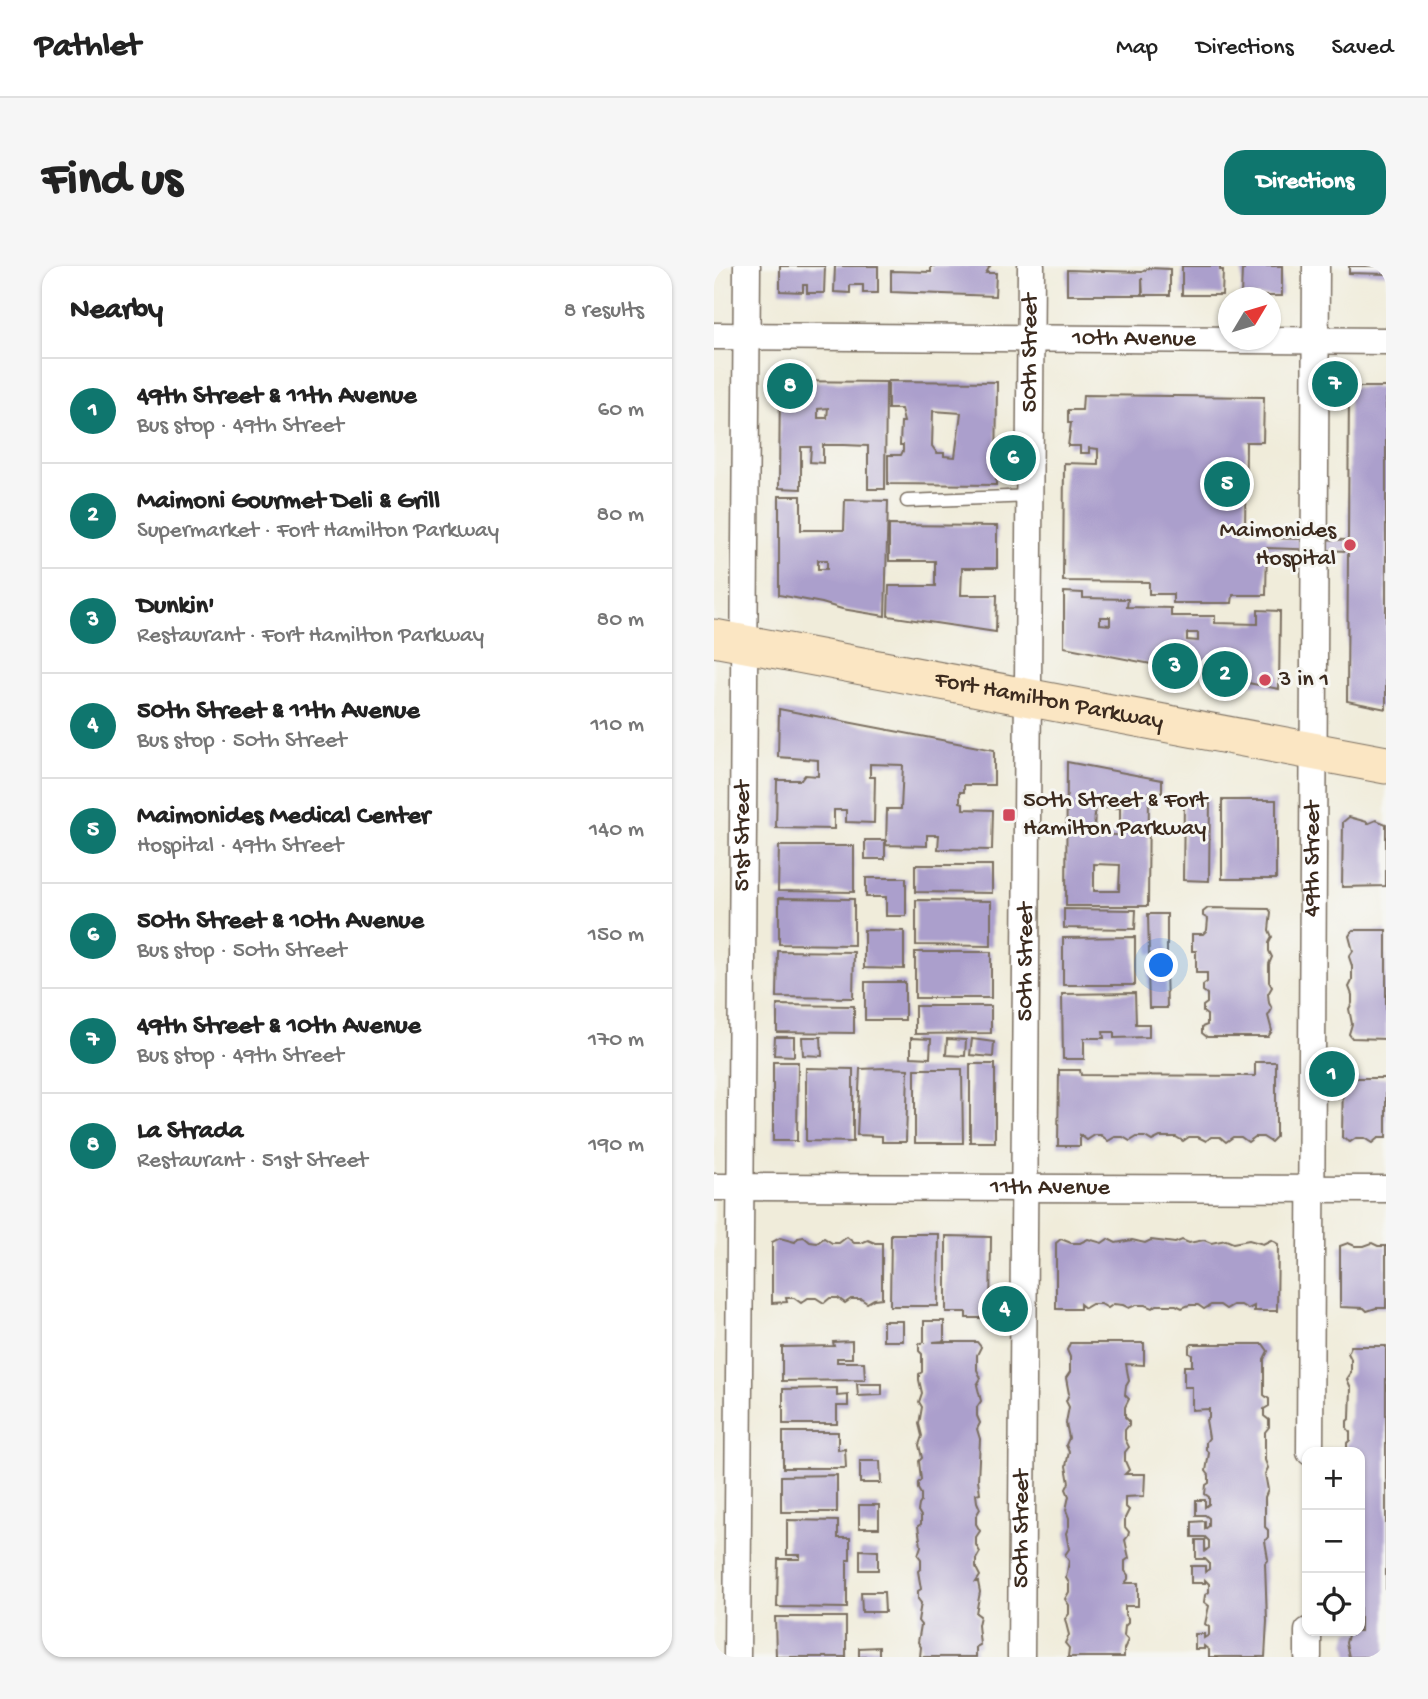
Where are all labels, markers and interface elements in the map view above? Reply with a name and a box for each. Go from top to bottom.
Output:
text: Pathlet [35,29,141,67]
text: Map [1116,34,1158,63]
text: Directions [1196,34,1294,63]
text: Saved [1332,34,1393,63]
button: Directions [1224,150,1386,215]
text: Find us [42,153,182,211]
north arrow [1218,287,1281,350]
street label: 50th Street [1015,291,1045,412]
text: Nearby [70,294,163,329]
text: 8 results [564,298,644,325]
street label: 10th Avenue [1071,324,1197,354]
pin: 7 [1312,358,1358,410]
pin: 8 [767,360,813,412]
text: 49th Street & 11th Avenue [137,382,417,413]
text: 1 [88,397,98,424]
text: 60 m [598,397,644,424]
text: Bus stop · 49th Street [137,413,344,440]
pin: 6 [990,432,1036,484]
pin: 5 [1204,458,1250,510]
text: Maimoni Gourmet Deli & Grill [137,487,440,518]
text: 2 [87,502,99,529]
text: 80 m [597,502,644,529]
place label: Maimonides Hospital [1219,517,1337,574]
text: Supermarket · Fort Hamilton Parkway [137,518,499,545]
marker: Maimonides Hospital [1342,537,1358,553]
text: Dunkin' [137,592,215,623]
text: 3 [87,607,99,634]
text: 80 m [597,607,644,634]
text: Restaurant · Fort Hamilton Parkway [137,623,484,650]
pin: 3 [1152,640,1198,692]
pin: 2 [1202,648,1248,700]
street label: Fort Hamilton Parkway [931,665,1166,737]
place label: 3 in 1 [1278,666,1329,695]
marker: 3 in 1 [1257,672,1273,688]
text: 50th Street & 11th Avenue [137,697,420,728]
text: 4 [88,712,98,739]
text: 110 m [591,712,644,739]
text: Bus stop · 50th Street [137,728,346,755]
street label: 51st Street [728,778,758,891]
place label: 50th Street & Fort Hamilton Parkway [1023,787,1209,844]
street label: 49th Street [1298,799,1328,917]
text: Maimonides Medical Center [137,802,430,833]
marker: 50th Street & Fort Hamilton Parkway [1001,807,1017,823]
text: 5 [87,817,99,844]
text: 140 m [589,817,644,844]
text: Hospital · 49th Street [137,833,343,860]
street label: 50th Street [1011,900,1041,1021]
text: 50th Street & 10th Avenue [137,907,424,938]
text: 6 [87,922,99,949]
text: 150 m [588,922,644,949]
text: Bus stop · 50th Street [137,938,346,965]
your location [1144,948,1178,982]
text: 49th Street & 10th Avenue [137,1012,421,1043]
text: 7 [87,1027,99,1054]
text: 170 m [588,1027,644,1054]
text: Bus stop · 49th Street [137,1043,344,1070]
pin: 1 [1309,1048,1355,1100]
text: La Strada [137,1117,243,1148]
text: 8 [87,1132,99,1159]
text: 190 m [588,1132,644,1159]
text: Restaurant · 51st Street [137,1148,368,1175]
street label: 11th Avenue [989,1173,1111,1203]
pin: 4 [982,1283,1028,1335]
map controls [1302,1447,1365,1636]
button: + [1302,1447,1365,1510]
street label: 50th Street [1007,1467,1037,1588]
button: − [1302,1510,1365,1573]
button: locate [1302,1573,1365,1636]

